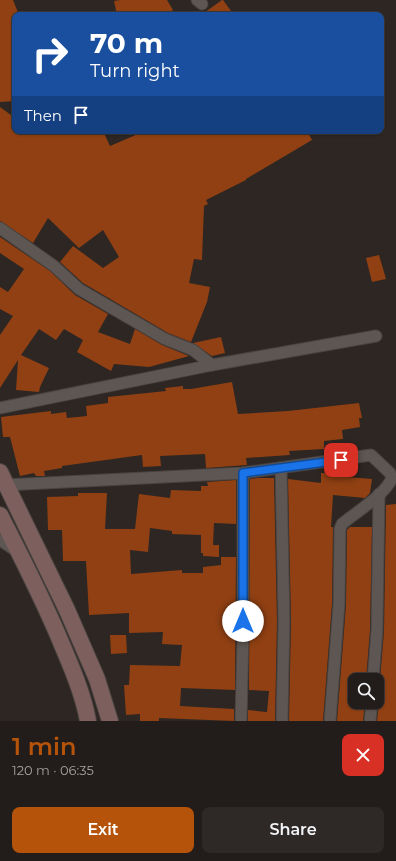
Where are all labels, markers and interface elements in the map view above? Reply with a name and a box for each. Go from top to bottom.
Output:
text: 70 m [90,26,163,60]
icon: right [24,28,76,80]
text: Turn right [90,60,180,82]
icon: arrive [70,104,92,126]
text: Then [24,106,62,125]
pin [324,443,358,477]
icon: arrive [330,449,352,471]
position arrow [222,600,264,642]
map controls [348,673,384,709]
button: search [348,673,384,709]
text: 1 min [12,732,76,761]
button: close [342,734,384,776]
text: 120 m · 06:35 [12,762,94,778]
button: Exit [12,807,194,853]
button: Share [202,807,384,853]

